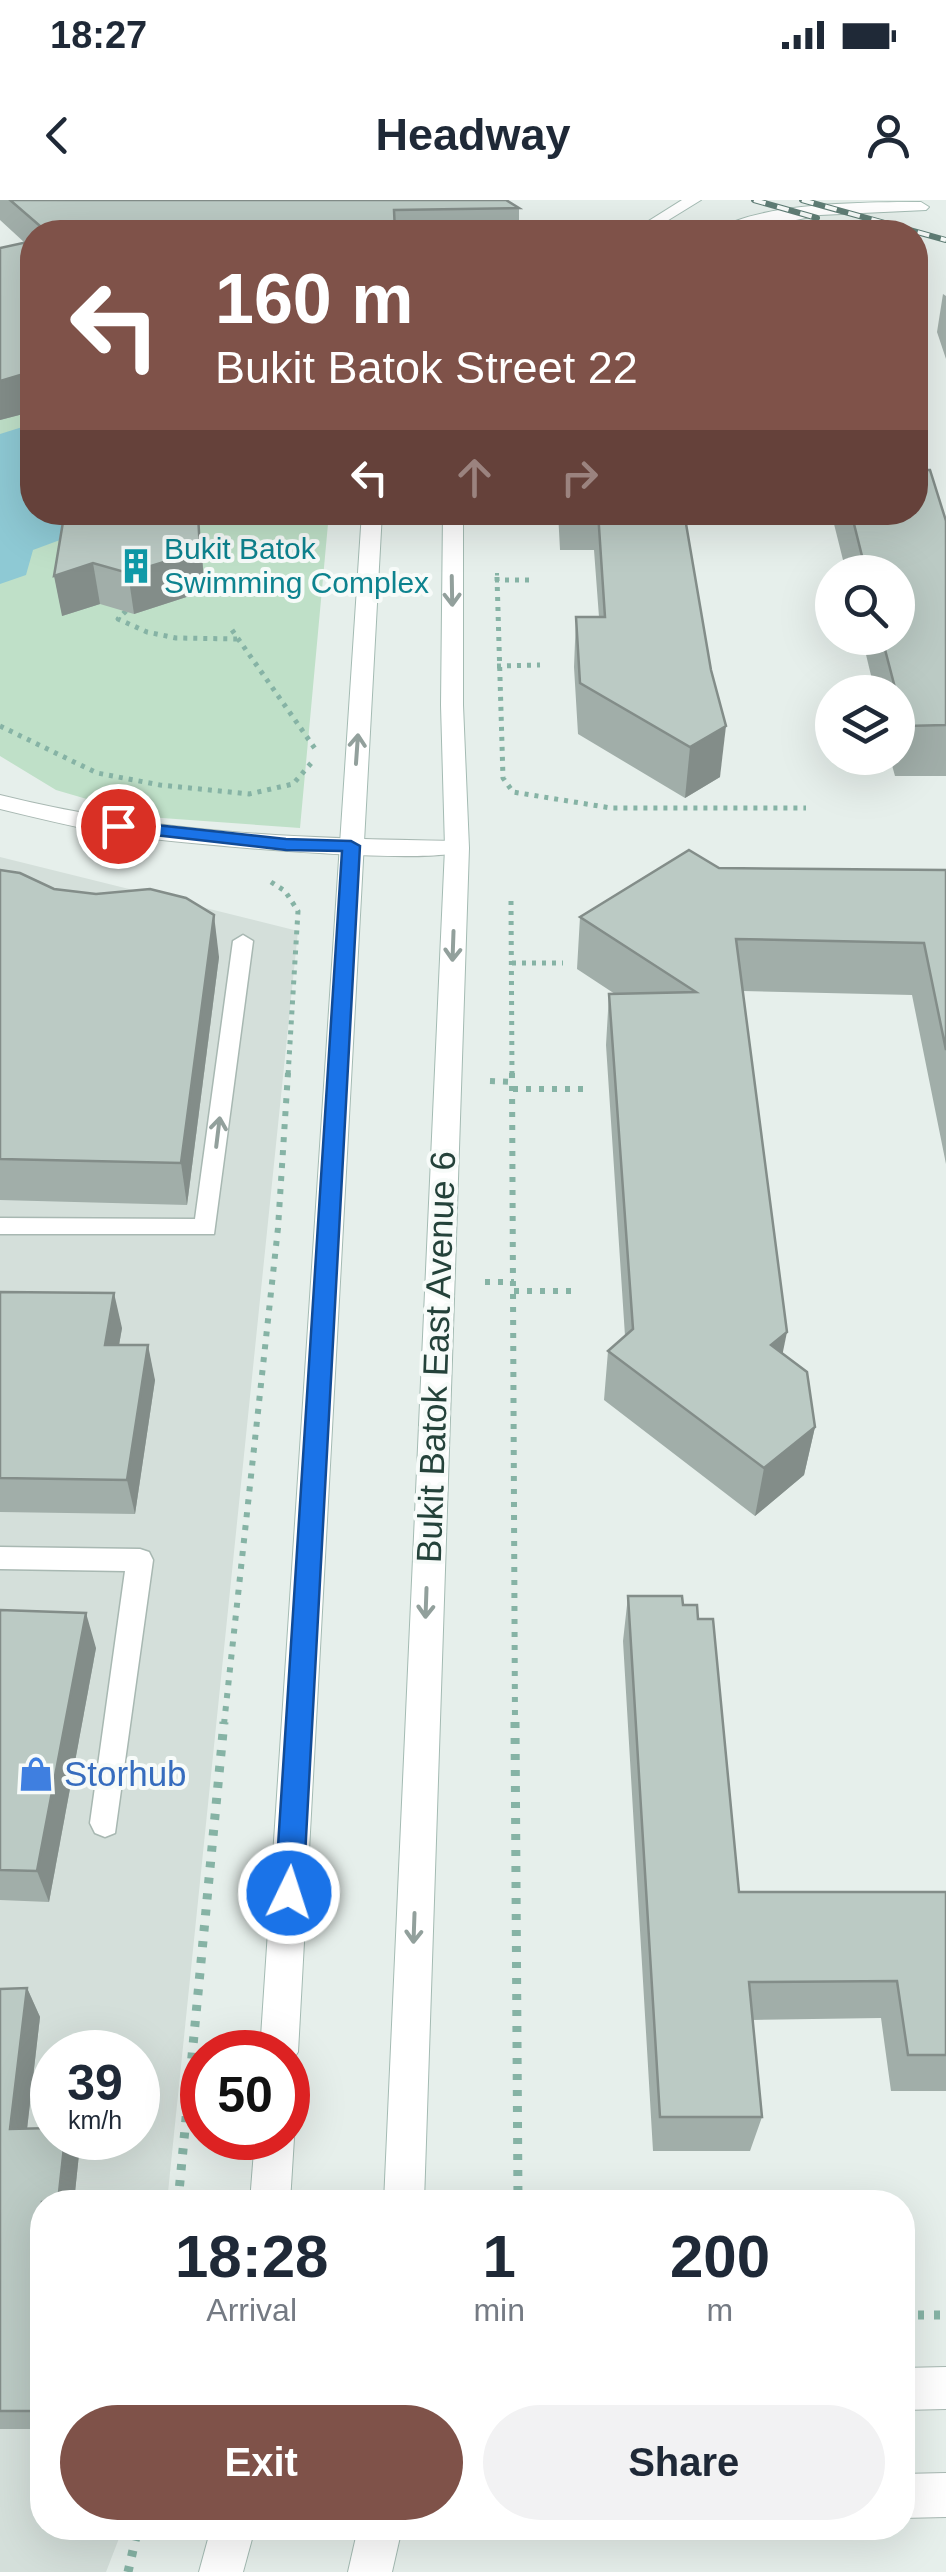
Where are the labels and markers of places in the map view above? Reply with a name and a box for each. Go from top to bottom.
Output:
place label: Bukit Batok Swimming Complex [164,532,429,599]
building icon: Bukit Batok Swimming Complex [117,547,155,585]
pin [76,784,161,869]
place label: Storhub [64,1754,187,1793]
shop icon: Storhub [17,1755,55,1793]

